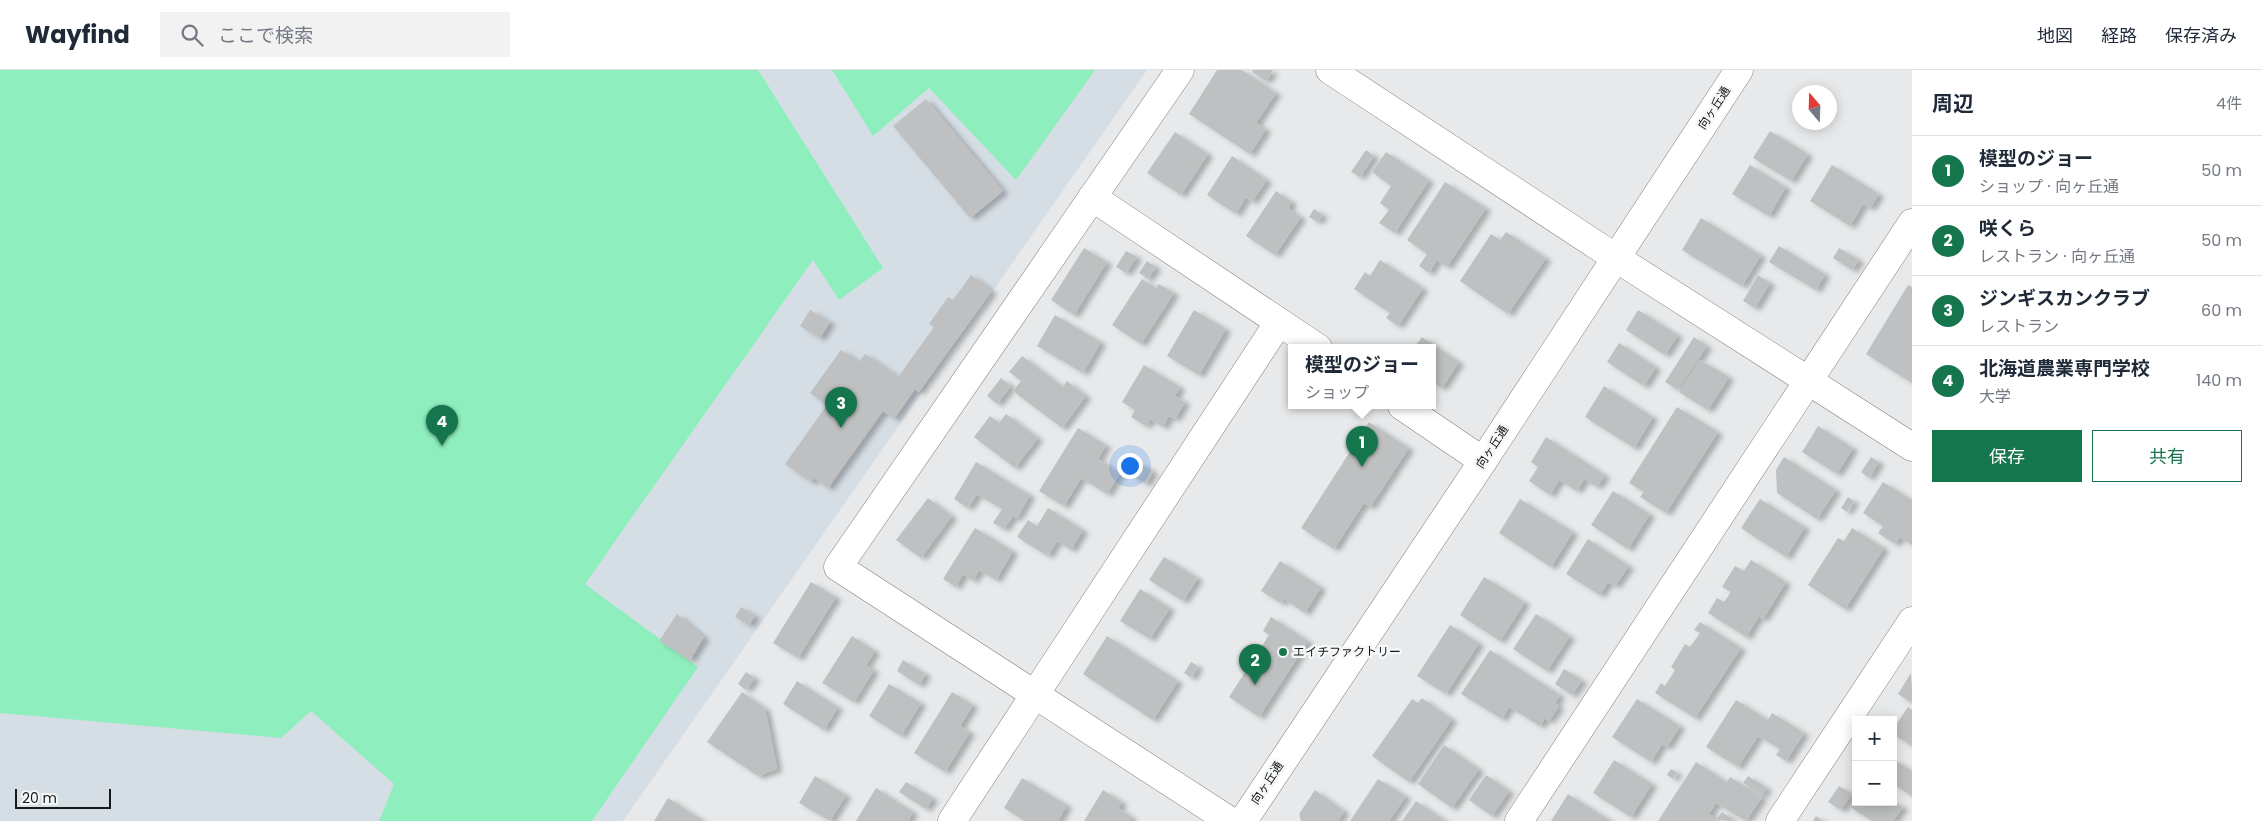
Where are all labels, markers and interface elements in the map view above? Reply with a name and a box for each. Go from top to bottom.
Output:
search box [160,12,510,57]
text: Wayfind [25,18,130,51]
icon: search [178,21,206,49]
text: ここで検索 [218,22,313,49]
text: 地図 [2037,23,2073,48]
text: 経路 [2101,23,2137,48]
text: 保存済み [2165,23,2237,48]
street label: 向ヶ丘通 [1693,83,1734,132]
north arrow [1792,85,1837,130]
text: 周辺 [1932,89,1974,118]
text: 4件 [2216,92,2242,115]
text: 模型のジョー [1979,145,2093,172]
text: 1 [1945,159,1951,182]
text: 50 m [2201,159,2242,182]
text: ショップ · 向ヶ丘通 [1979,175,2119,198]
text: 咲くら [1979,215,2036,242]
text: 2 [1943,229,1953,252]
text: 50 m [2201,229,2242,252]
text: レストラン · 向ヶ丘通 [1979,245,2135,268]
text: ジンギスカンクラブ [1979,285,2150,312]
text: 3 [1943,299,1953,322]
text: 60 m [2201,299,2242,322]
text: レストラン [1979,315,2059,338]
popup [1288,344,1436,409]
text: 模型のジョー [1305,351,1419,378]
text: 北海道農業専門学校 [1979,355,2150,382]
text: 4 [1943,369,1953,392]
text: 140 m [2196,369,2242,392]
text: ショップ [1305,381,1369,404]
text: 大学 [1979,385,2011,408]
pin: 3 [825,387,857,428]
pin: 4 [426,405,458,446]
street label: 向ヶ丘通 [1471,422,1512,471]
pin: 1 [1346,426,1378,467]
button: 保存 [1932,430,2082,482]
button: 共有 [2092,430,2242,482]
your location [1117,453,1143,479]
place label: エイチファクトリー [1293,643,1401,660]
pin: 2 [1239,644,1271,685]
marker: エイチファクトリー [1277,646,1289,658]
map controls [1852,716,1897,806]
button: + [1852,716,1897,761]
street label: 向ヶ丘通 [1246,758,1287,807]
button: − [1852,761,1897,806]
scale bar [15,786,111,809]
text: 20 m [22,788,57,808]

